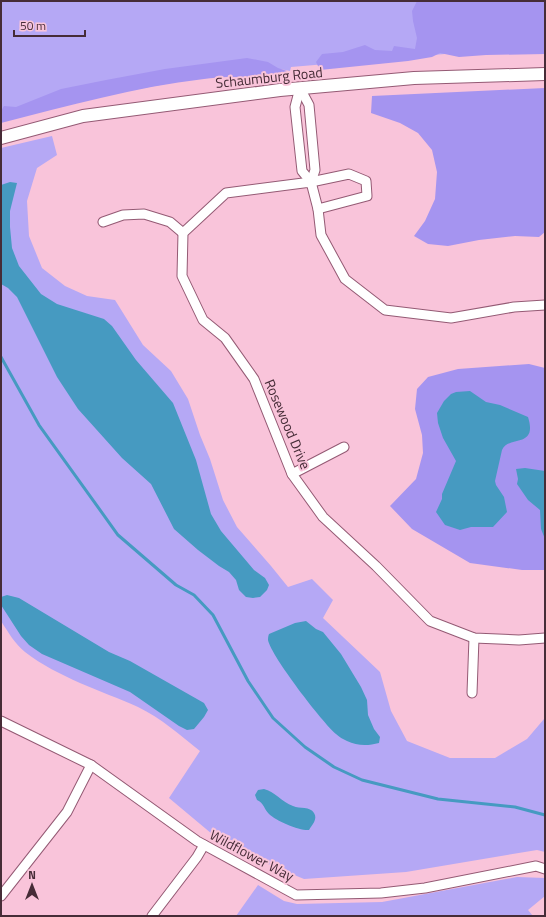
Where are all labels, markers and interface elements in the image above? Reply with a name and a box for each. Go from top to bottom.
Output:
scale bar [14,12,85,38]
text: 50 m [20,16,46,35]
street label: Schaumburg Road [214,61,324,93]
street label: Rosewood Drive [260,376,316,472]
street label: Wildflower Way [206,824,298,886]
north arrow [12,865,52,905]
text: N [28,867,36,883]

